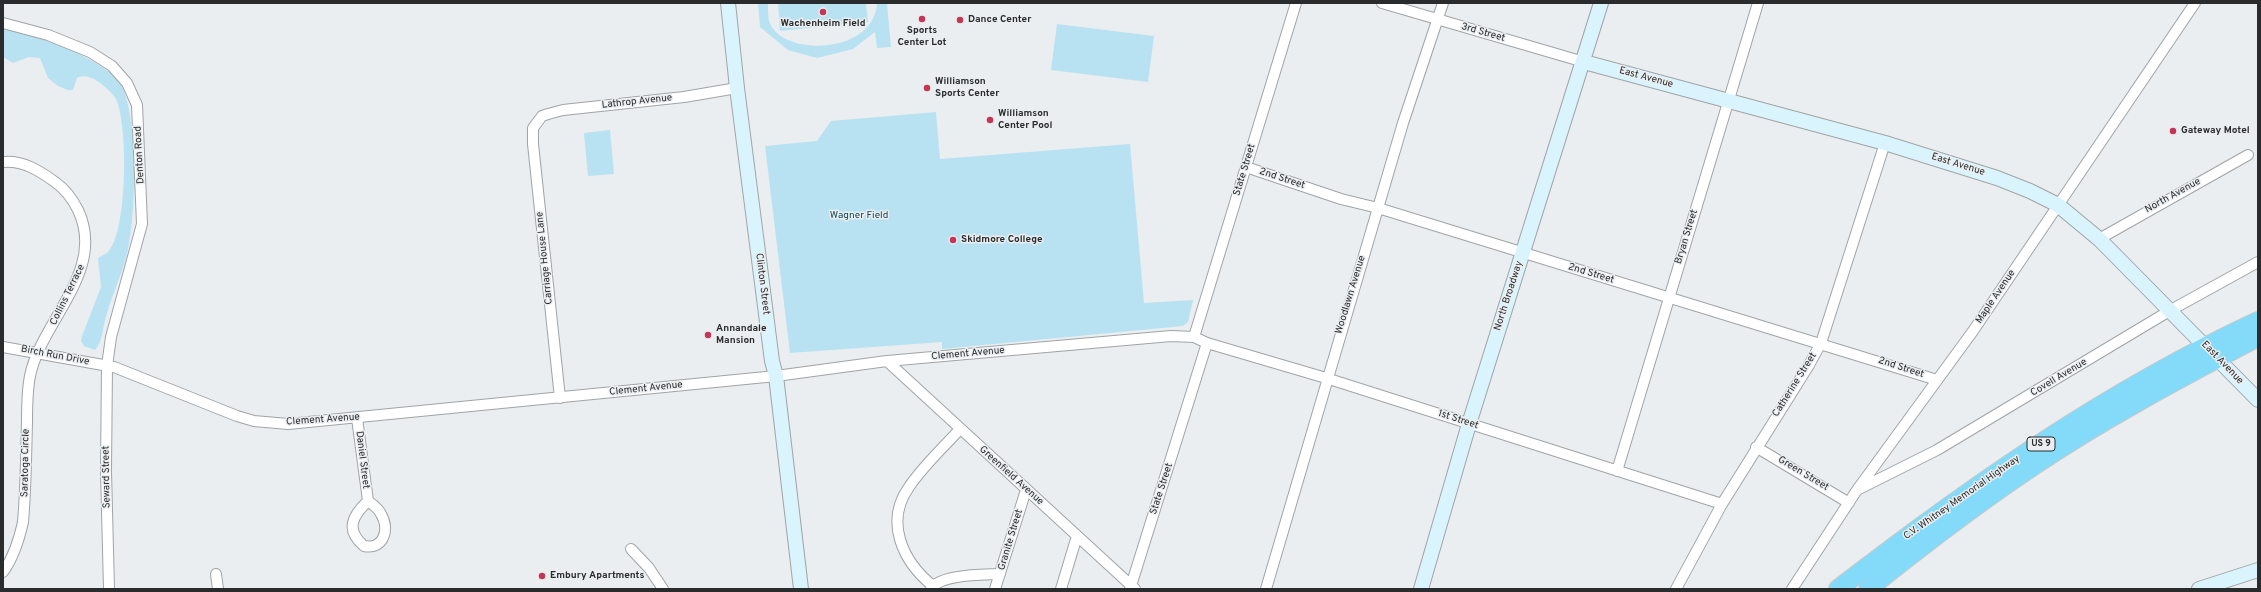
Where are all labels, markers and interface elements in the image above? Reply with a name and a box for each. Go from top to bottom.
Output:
marker: Wachenheim Field [818,7,828,17]
marker: Sports Center Lot [917,14,927,24]
place label: Dance Center [968,14,1031,26]
marker: Dance Center [955,15,965,25]
place label: Wachenheim Field [780,18,866,30]
street label: 3rd Street [1460,21,1506,45]
place label: Sports Center Lot [897,25,947,48]
street label: East Avenue [1618,65,1674,91]
place label: Williamson Sports Center [935,76,999,100]
marker: Williamson Sports Center [922,83,932,93]
street label: Lathrop Avenue [601,92,673,112]
place label: Williamson Center Pool [998,108,1052,132]
marker: Williamson Center Pool [985,115,995,125]
place label: Gateway Motel [2181,125,2250,137]
street label: Denton Road [132,126,148,184]
marker: Gateway Motel [2168,126,2178,136]
street label: State Street [1231,143,1259,197]
street label: East Avenue [1930,151,1986,179]
street label: 2nd Street [1258,166,1306,192]
street label: North Avenue [2143,176,2203,216]
street label: Bryan Street [1673,208,1701,266]
park label: Wagner Field [830,210,888,222]
street label: Carriage House Lane [534,211,556,305]
place label: Skidmore College [961,234,1043,246]
marker: Skidmore College [948,235,958,245]
street label: Clinton Street [752,253,772,315]
street label: Woodlawn Avenue [1333,254,1369,336]
street label: North Broadway [1492,260,1526,332]
street label: 2nd Street [1567,261,1615,287]
street label: Collins Terrace [48,263,88,327]
street label: Maple Avenue [1974,268,2018,326]
place label: Annandale Mansion [716,323,766,346]
marker: Annandale Mansion [703,330,713,340]
street label: East Avenue [2198,339,2246,387]
street label: Birch Run Drive [20,343,90,369]
street label: Clement Avenue [931,345,1005,363]
street label: Catherine Street [1770,351,1820,419]
street label: 2nd Street [1877,355,1925,381]
street label: Covell Avenue [2029,356,2089,400]
street label: Clement Avenue [609,379,683,399]
street label: 1st Street [1436,408,1480,432]
street label: Clement Avenue [286,411,360,429]
street label: Saratoga Circle [19,429,33,497]
street label: Daniel Street [353,430,371,490]
road number: US 9 [2027,437,2055,451]
street label: Greenfield Avenue [976,444,1046,508]
street label: Seward Street [100,446,114,508]
street label: C.V. Whitney Memorial Highway [1902,453,2022,543]
street label: Green Street [1775,454,1831,494]
street label: State Street [1148,462,1176,516]
street label: Granite Street [996,508,1026,572]
place label: Embury Apartments [550,570,644,582]
marker: Embury Apartments [537,571,547,581]

